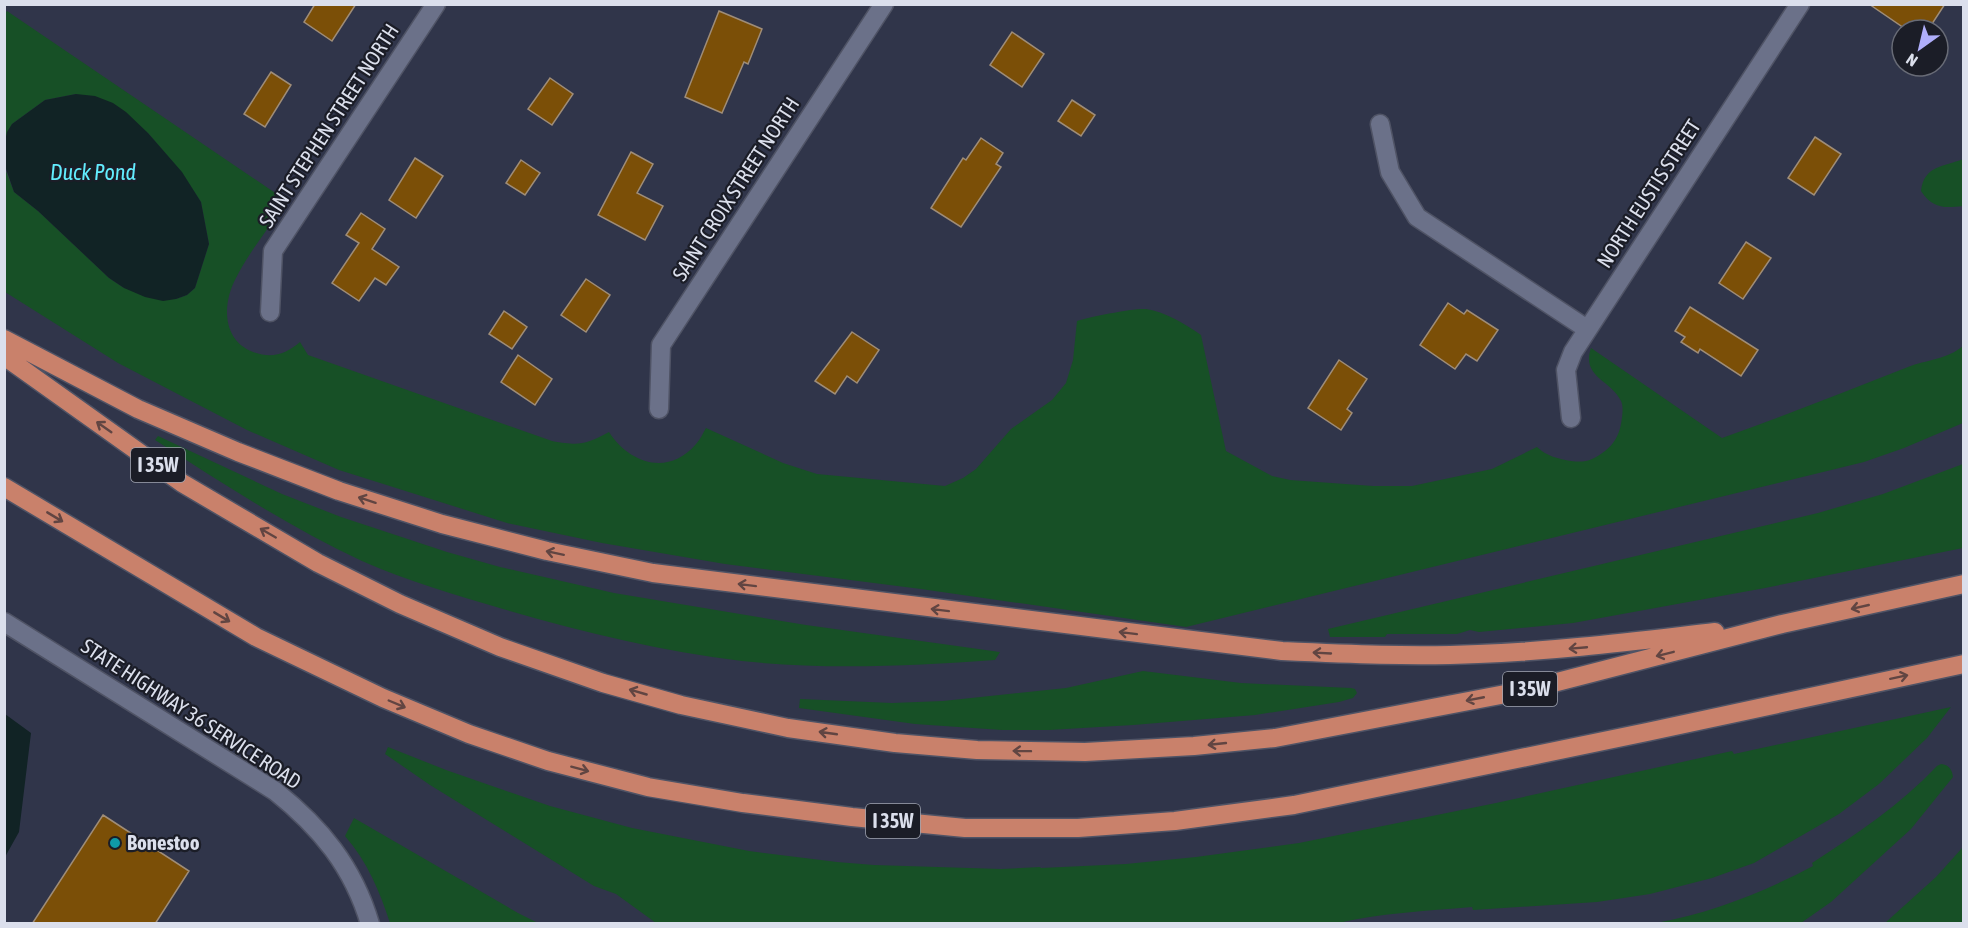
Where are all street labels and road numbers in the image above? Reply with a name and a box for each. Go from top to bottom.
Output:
street label: SAINT STEPHEN STREET NORTH [253,19,403,232]
street label: SAINT CROIX STREET NORTH [667,92,803,285]
street label: NORTH EUSTIS STREET [1591,115,1705,272]
road number: I 35W [131,448,185,482]
street label: STATE HIGHWAY 36 SERVICE ROAD [77,633,306,793]
road number: I 35W [1503,672,1557,706]
road number: I 35W [866,804,920,838]

